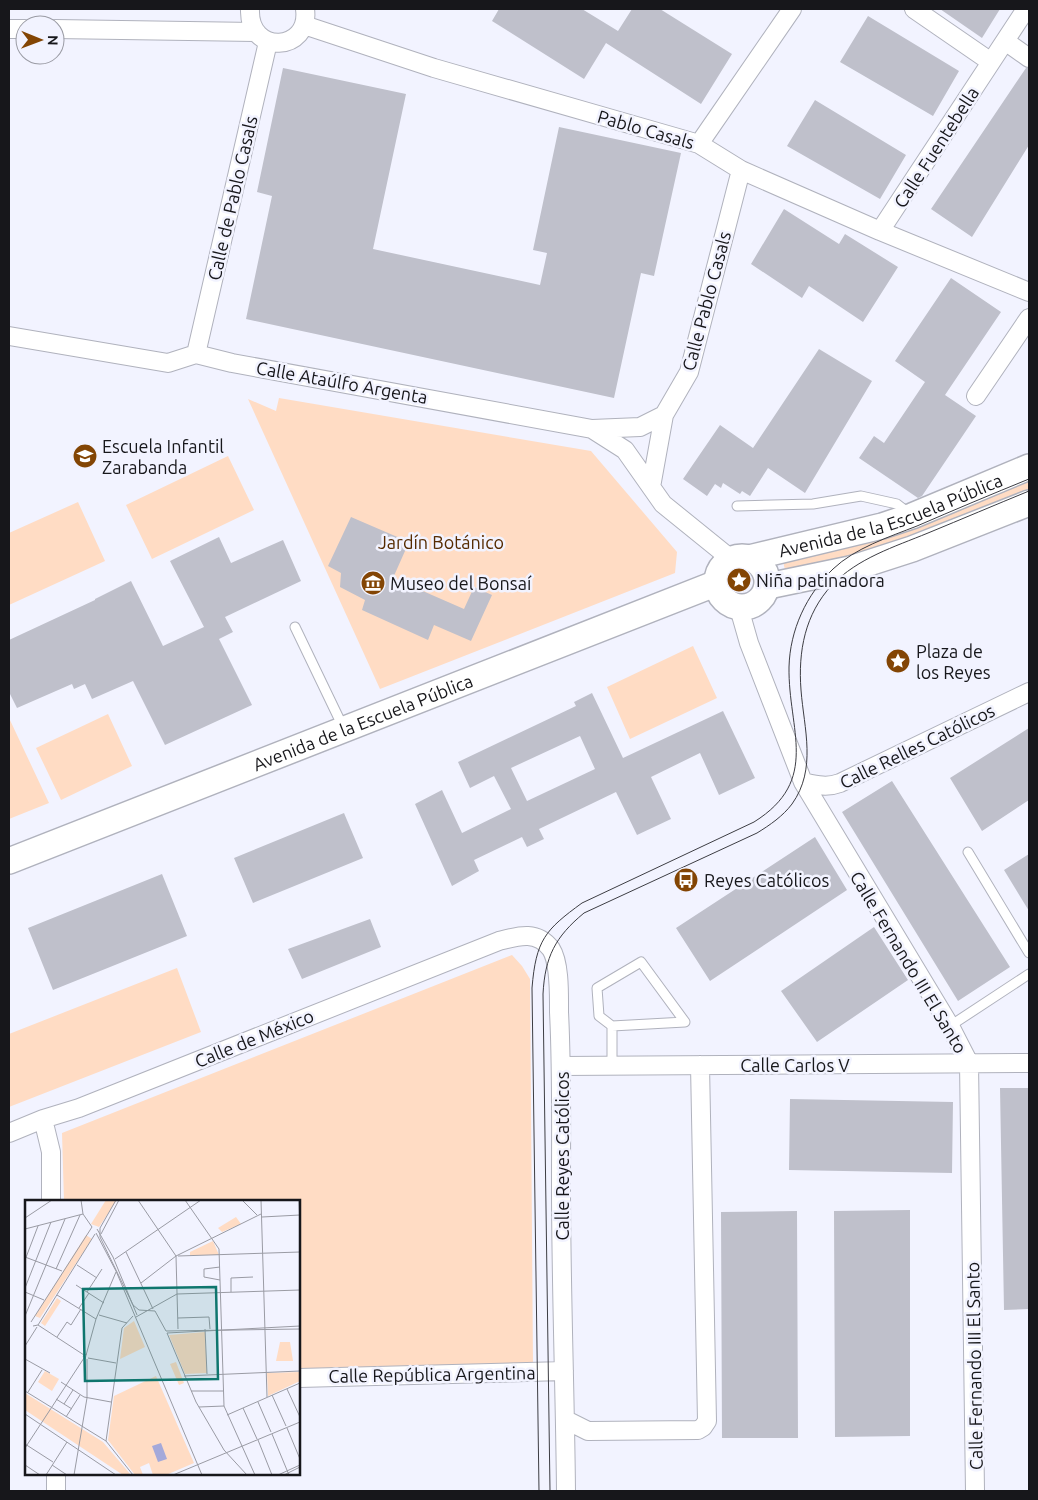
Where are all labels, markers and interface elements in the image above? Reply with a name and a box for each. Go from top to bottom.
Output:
north arrow [15,15,65,65]
text: N [45,35,61,46]
street label: Calle Fuentebella [890,83,982,211]
street label: Pablo Casals [595,106,697,152]
street label: Calle de Pablo Casals [203,114,261,282]
street label: Calle Pablo Casals [678,229,734,373]
street label: Calle Ataúlfo Argenta [255,357,429,407]
place label: Escuela Infantil Zarabanda [102,436,224,477]
school or university icon: Escuela Infantil Zarabanda [72,443,98,469]
street label: Avenida de la Escuela Pública [777,469,1005,561]
park label: Jardín Botánico [378,532,504,552]
place icon: Niña patinadora [726,567,752,593]
museum icon: Museo del Bonsaí [360,570,386,596]
place label: Niña patinadora [756,570,885,590]
place label: Museo del Bonsaí [390,573,532,593]
place label: Plaza de los Reyes [916,641,991,682]
place icon: Plaza de los Reyes [885,648,911,674]
street label: Avenida de la Escuela Pública [250,670,475,774]
street label: Calle Relles Católicos [836,700,998,792]
bus stop icon: Reyes Católicos [673,867,699,893]
street label: Calle Fernando III El Santo [847,868,971,1056]
place label: Reyes Católicos [704,870,829,890]
street label: Calle de México [192,1005,316,1071]
street label: Calle Carlos V [740,1055,850,1075]
street label: Calle Reyes Católicos [552,1071,572,1241]
inset map [25,1200,300,1475]
street label: Calle Fernando III El Santo [962,1262,986,1470]
street label: Calle República Argentina [328,1362,536,1386]

